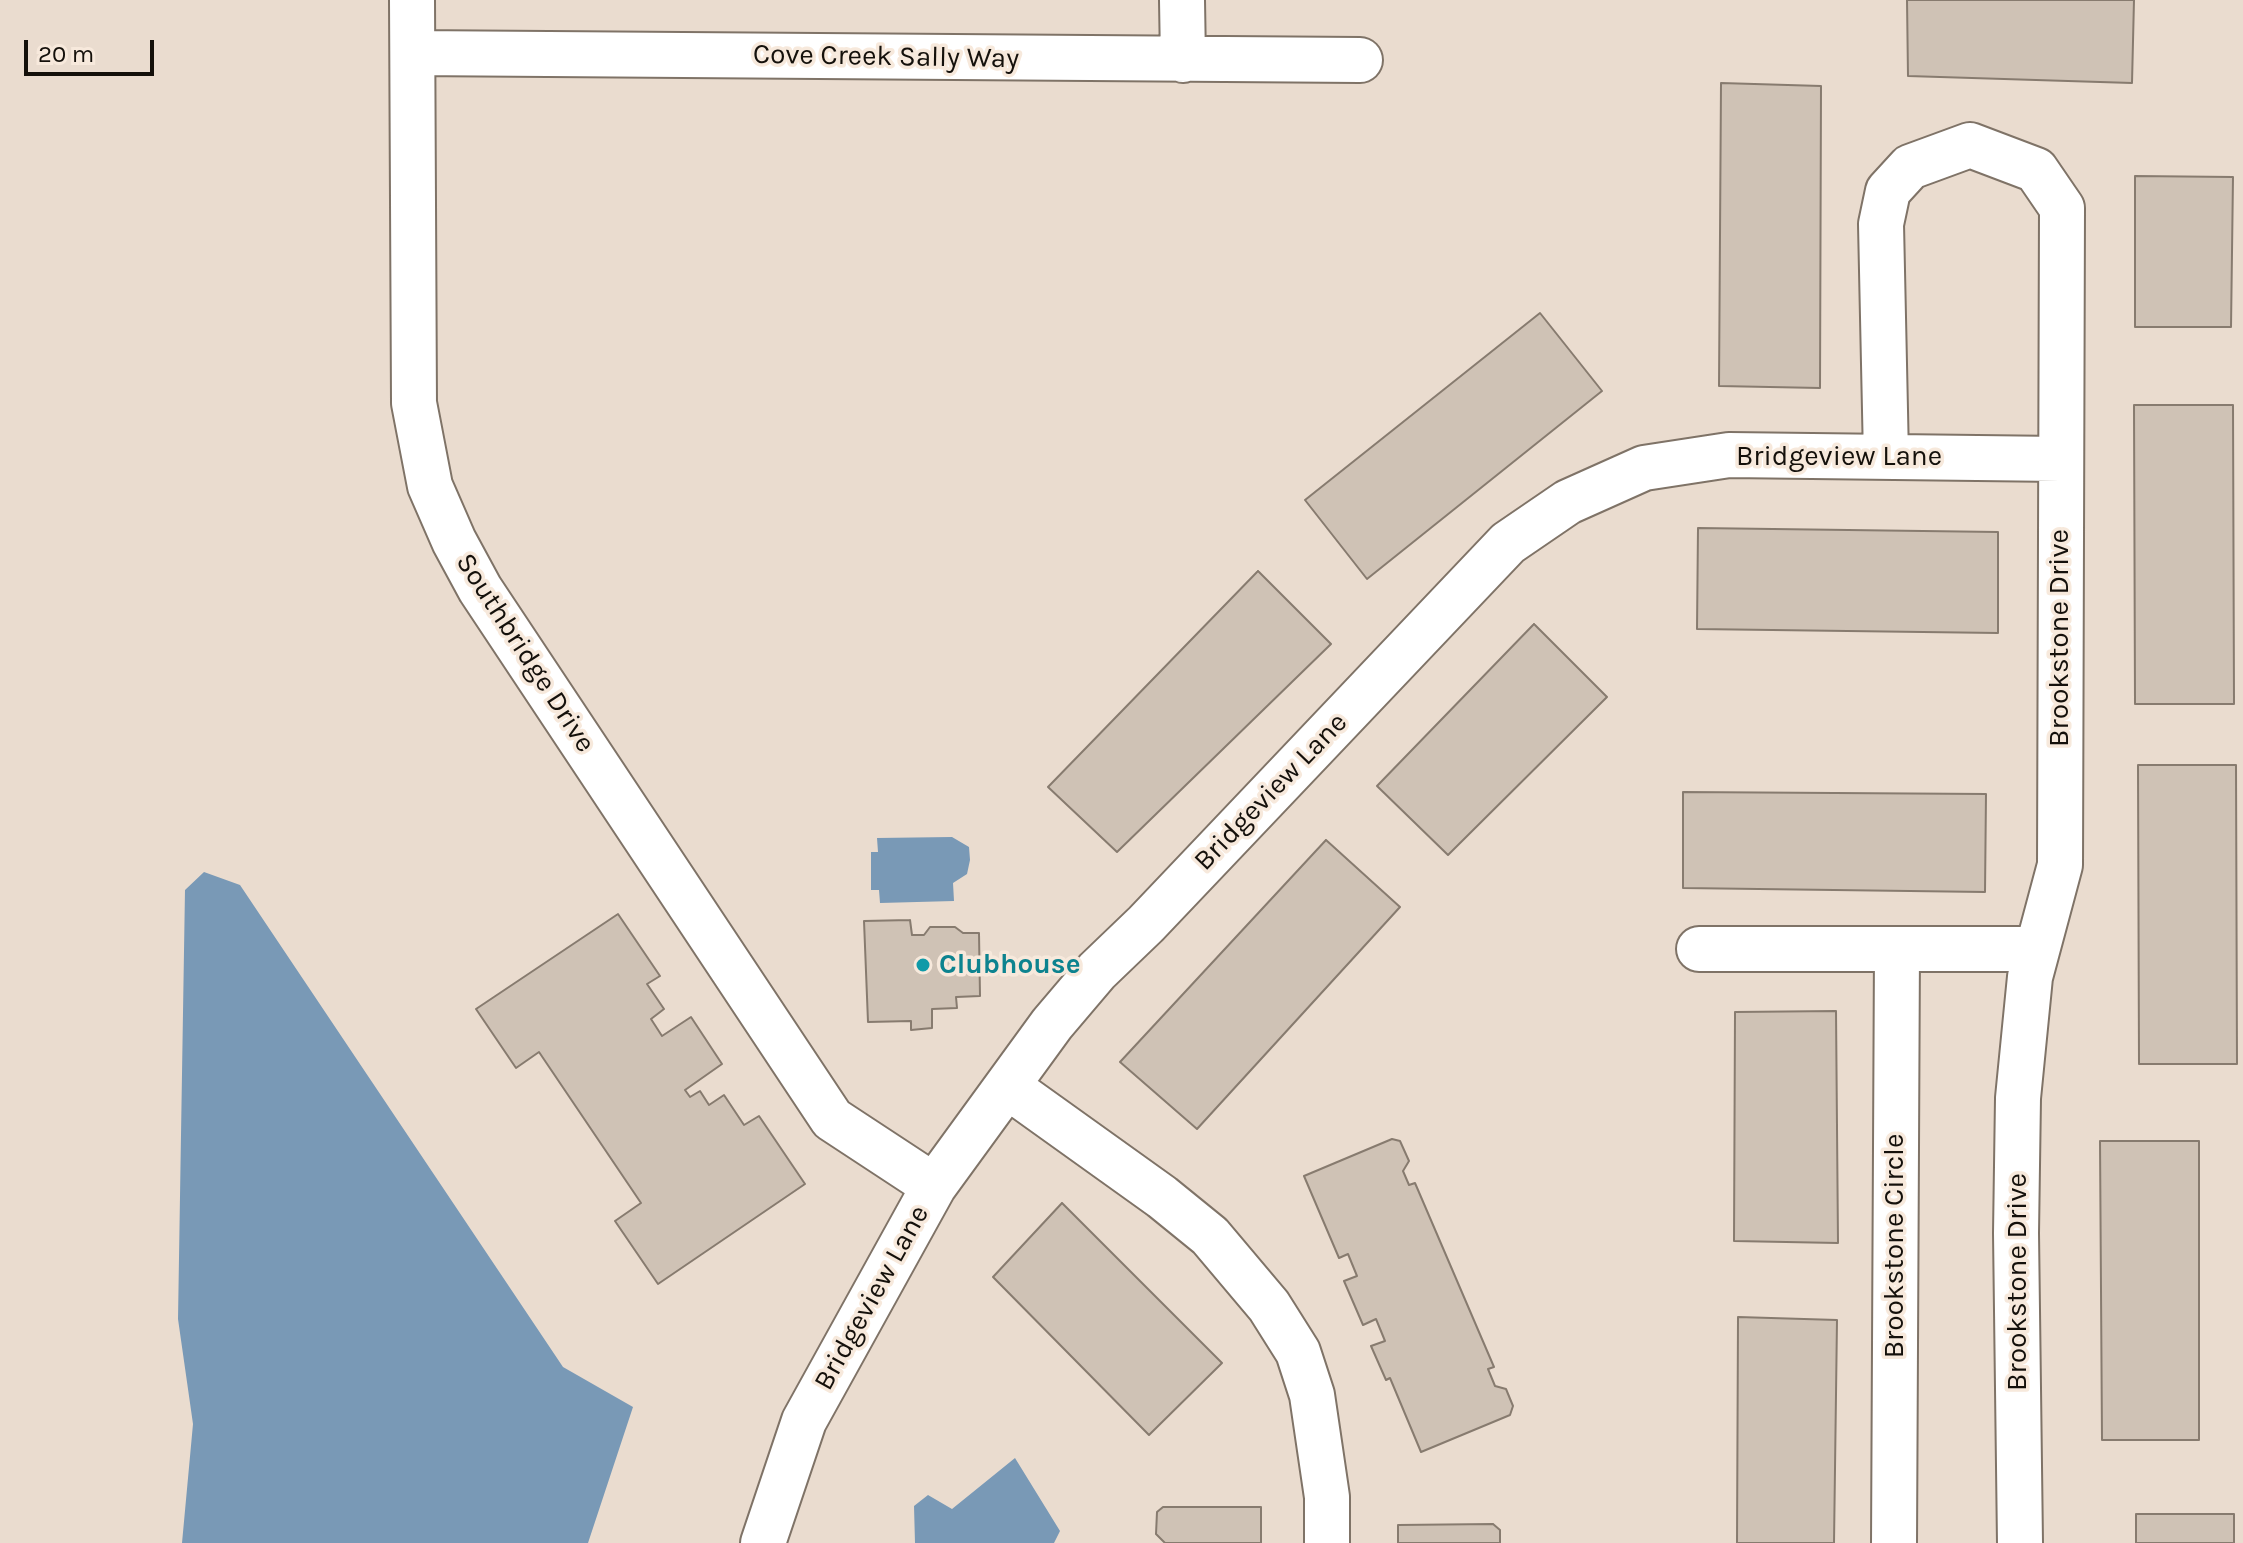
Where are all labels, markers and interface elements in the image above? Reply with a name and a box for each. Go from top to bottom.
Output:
scale bar [28,24,158,74]
street label: Cove Creek Sally Way [753,38,1019,76]
text: 20 m [38,40,94,68]
street label: Bridgeview Lane [1736,440,1942,474]
street label: Brookstone Drive [2043,529,2077,747]
street label: Southbridge Drive [448,547,602,759]
street label: Bridgeview Lane [1187,706,1355,878]
place label: Clubhouse [939,948,1080,982]
marker: Clubhouse [914,956,932,974]
street label: Brookstone Circle [1878,1134,1912,1358]
street label: Brookstone Drive [2001,1173,2035,1391]
street label: Bridgeview Lane [807,1200,937,1396]

